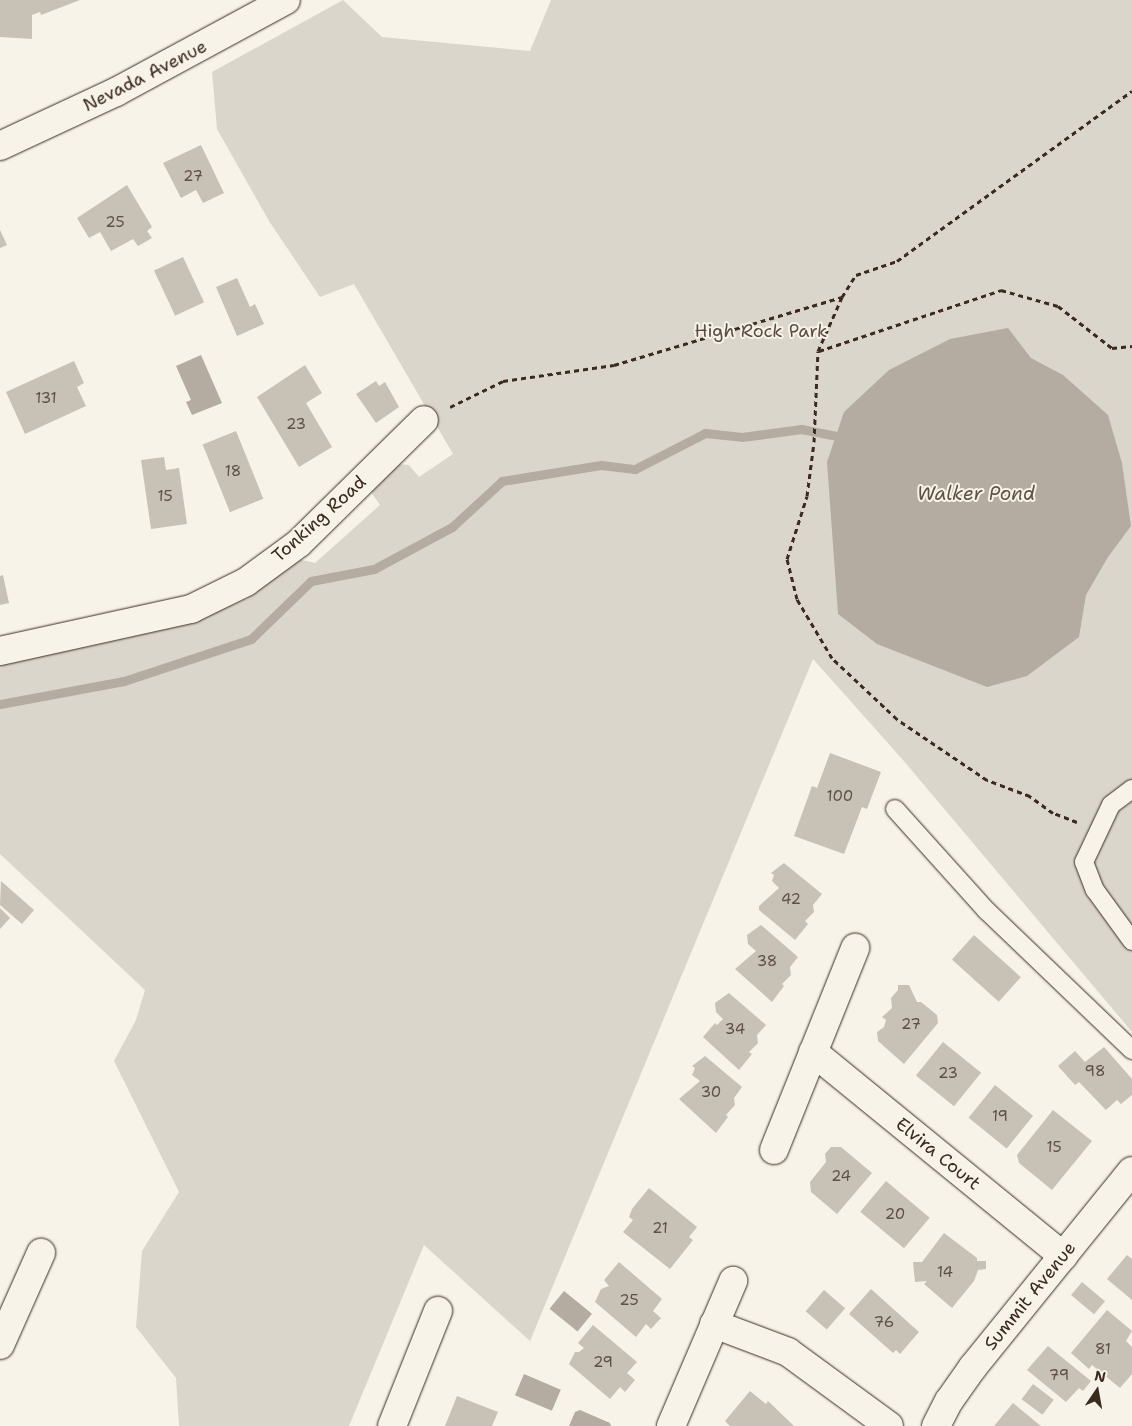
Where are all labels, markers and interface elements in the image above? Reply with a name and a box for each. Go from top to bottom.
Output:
street label: Nevada Avenue [80,36,210,116]
house number: 27 [183,168,203,186]
house number: 25 [105,214,125,232]
park label: High Rock Park [695,320,827,342]
house number: 131 [35,390,57,408]
house number: 23 [286,416,306,434]
house number: 18 [225,463,241,481]
street label: Tonking Road [268,471,370,567]
water label: Walker Pond [917,483,1035,505]
house number: 15 [157,488,173,506]
house number: 100 [827,788,853,806]
house number: 42 [781,891,801,909]
house number: 38 [757,953,777,971]
house number: 27 [901,1016,921,1034]
house number: 34 [725,1021,745,1039]
house number: 98 [1085,1063,1105,1081]
house number: 23 [938,1065,958,1083]
house number: 30 [701,1084,721,1102]
house number: 19 [992,1108,1008,1126]
street label: Elvira Court [891,1113,985,1195]
house number: 15 [1046,1139,1062,1157]
house number: 24 [831,1168,851,1186]
house number: 20 [885,1206,905,1224]
house number: 21 [652,1220,668,1238]
street label: Summit Avenue [980,1237,1080,1355]
house number: 14 [937,1264,953,1282]
house number: 25 [619,1292,639,1310]
house number: 76 [874,1314,894,1332]
house number: 81 [1095,1341,1111,1359]
house number: 29 [593,1354,613,1372]
north arrow [1072,1366,1122,1416]
text: N [1093,1366,1107,1386]
house number: 79 [1049,1367,1069,1385]

